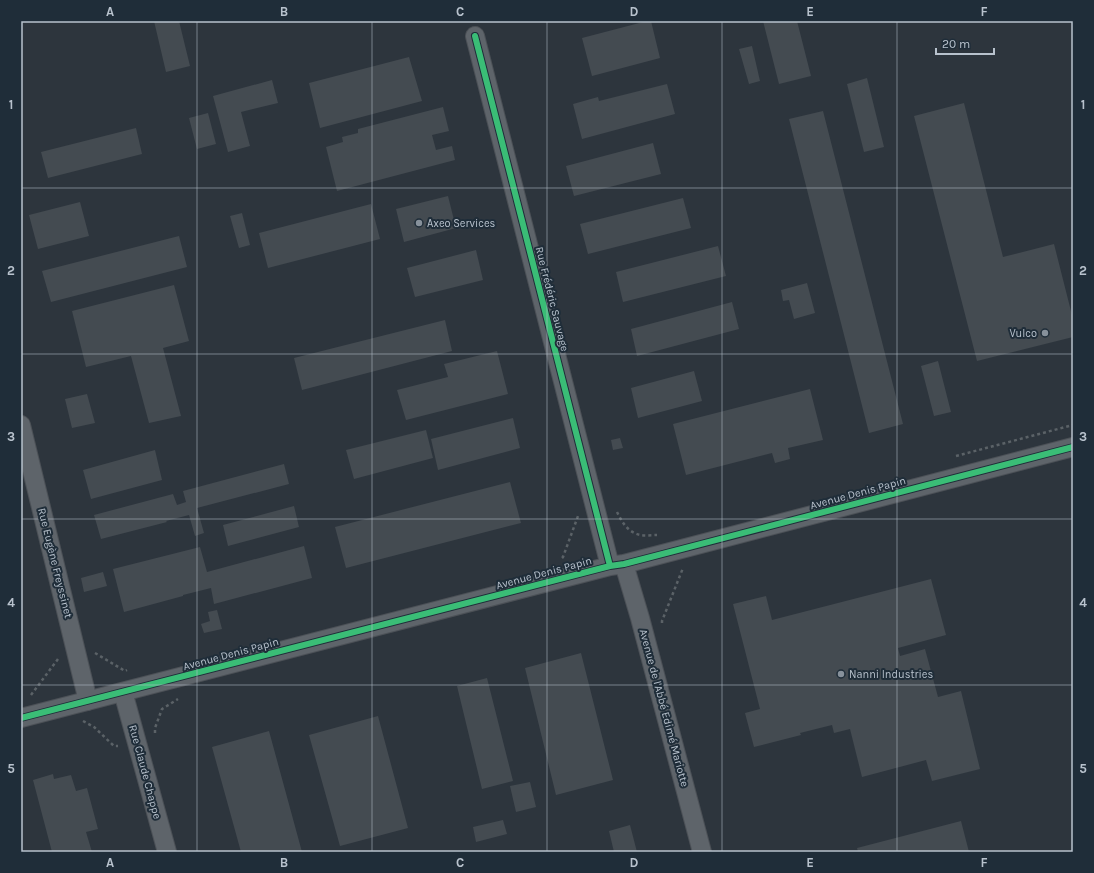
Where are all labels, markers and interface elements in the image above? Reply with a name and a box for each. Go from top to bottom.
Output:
text: A [106,4,114,19]
text: B [280,4,288,19]
text: C [456,4,464,19]
text: D [630,4,639,19]
text: E [806,4,814,19]
text: F [980,4,988,19]
scale bar [936,30,994,56]
text: 20 m [942,37,970,51]
text: 1 [9,97,13,112]
text: 1 [1081,97,1085,112]
place label: Axeo Services [427,217,496,230]
marker: Axeo Services [414,218,424,228]
street label: Rue Frédéric Sauvage [533,245,571,353]
text: 2 [7,263,15,278]
text: 2 [1079,263,1087,278]
place label: Vulco [1009,327,1037,340]
marker: Vulco [1040,328,1050,338]
text: 3 [7,429,15,444]
text: 3 [1079,429,1087,444]
street label: Avenue Denis Papin [809,474,907,512]
street label: Rue Eugène Freyssinet [35,507,75,619]
street label: Avenue Denis Papin [495,554,593,592]
text: 4 [7,595,15,610]
text: 4 [1079,595,1087,610]
street label: Avenue de l'Abbé Edimé Mariotte [637,628,691,789]
street label: Avenue Denis Papin [182,635,280,673]
place label: Nanni Industries [849,668,933,681]
marker: Nanni Industries [836,669,846,679]
street label: Rue Claude Chappe [126,724,164,821]
text: 5 [7,761,15,776]
text: 5 [1079,761,1087,776]
text: A [106,855,114,870]
text: B [280,855,288,870]
text: C [456,855,464,870]
text: D [630,855,639,870]
text: E [806,855,814,870]
text: F [980,855,988,870]

